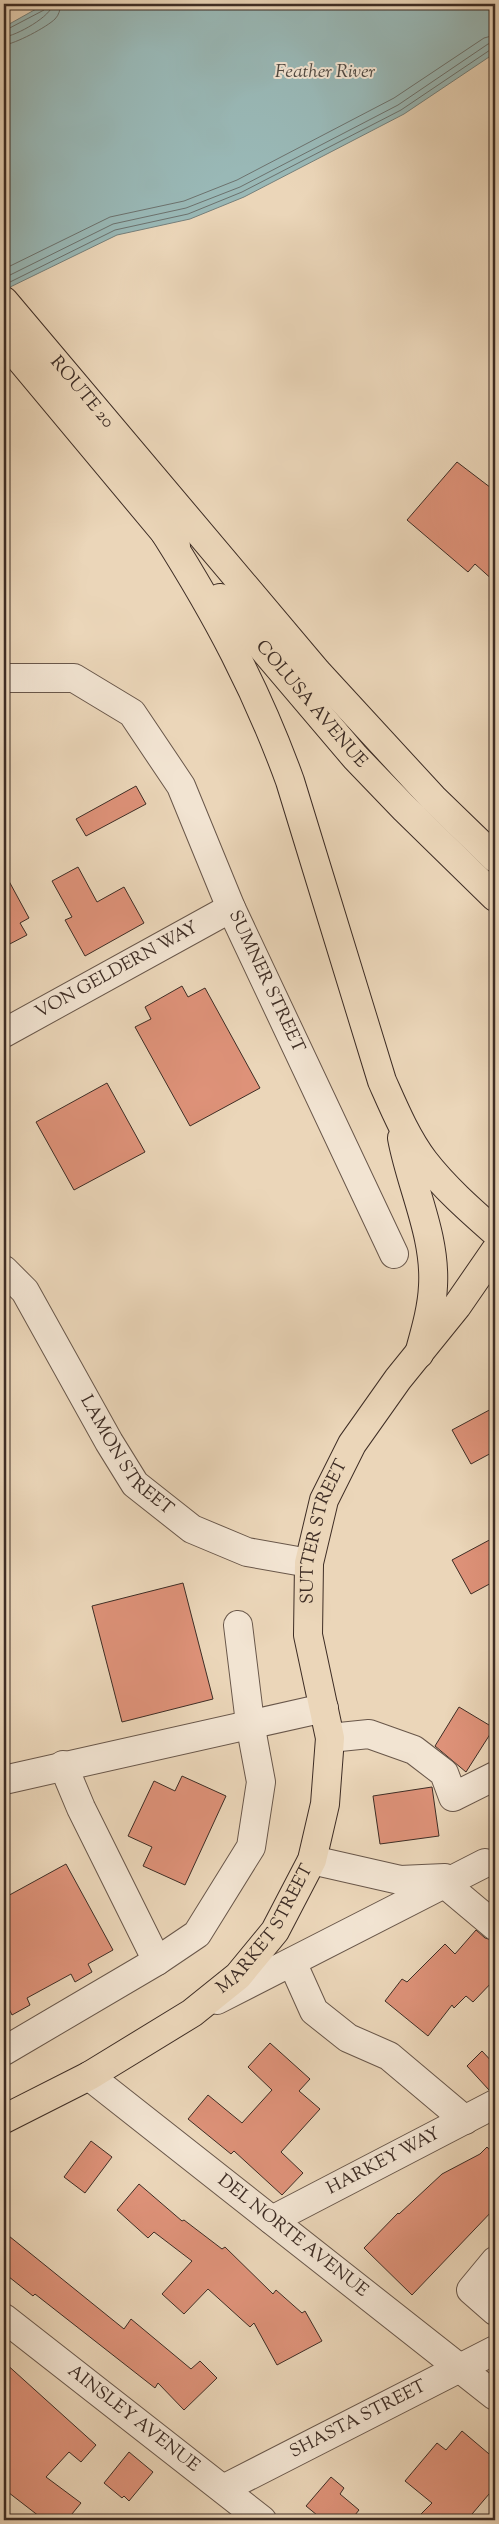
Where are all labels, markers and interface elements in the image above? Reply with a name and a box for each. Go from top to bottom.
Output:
water label: Feather River [275,59,376,86]
street label: ROUTE 20 [43,351,120,435]
street label: COLUSA AVENUE [249,635,373,775]
street label: SUMNER STREET [221,906,311,1058]
street label: VON GELDERN WAY [31,915,203,1026]
street label: LAMON STREET [73,1391,179,1522]
street label: SUTTER STREET [295,1455,355,1604]
street label: MARKET STREET [211,1860,321,2001]
street label: HARKEY WAY [322,2121,445,2202]
street label: DEL NORTE AVENUE [211,2169,373,2304]
street label: AINSLEY AVENUE [62,2359,205,2479]
street label: SHASTA STREET [285,2374,432,2466]

